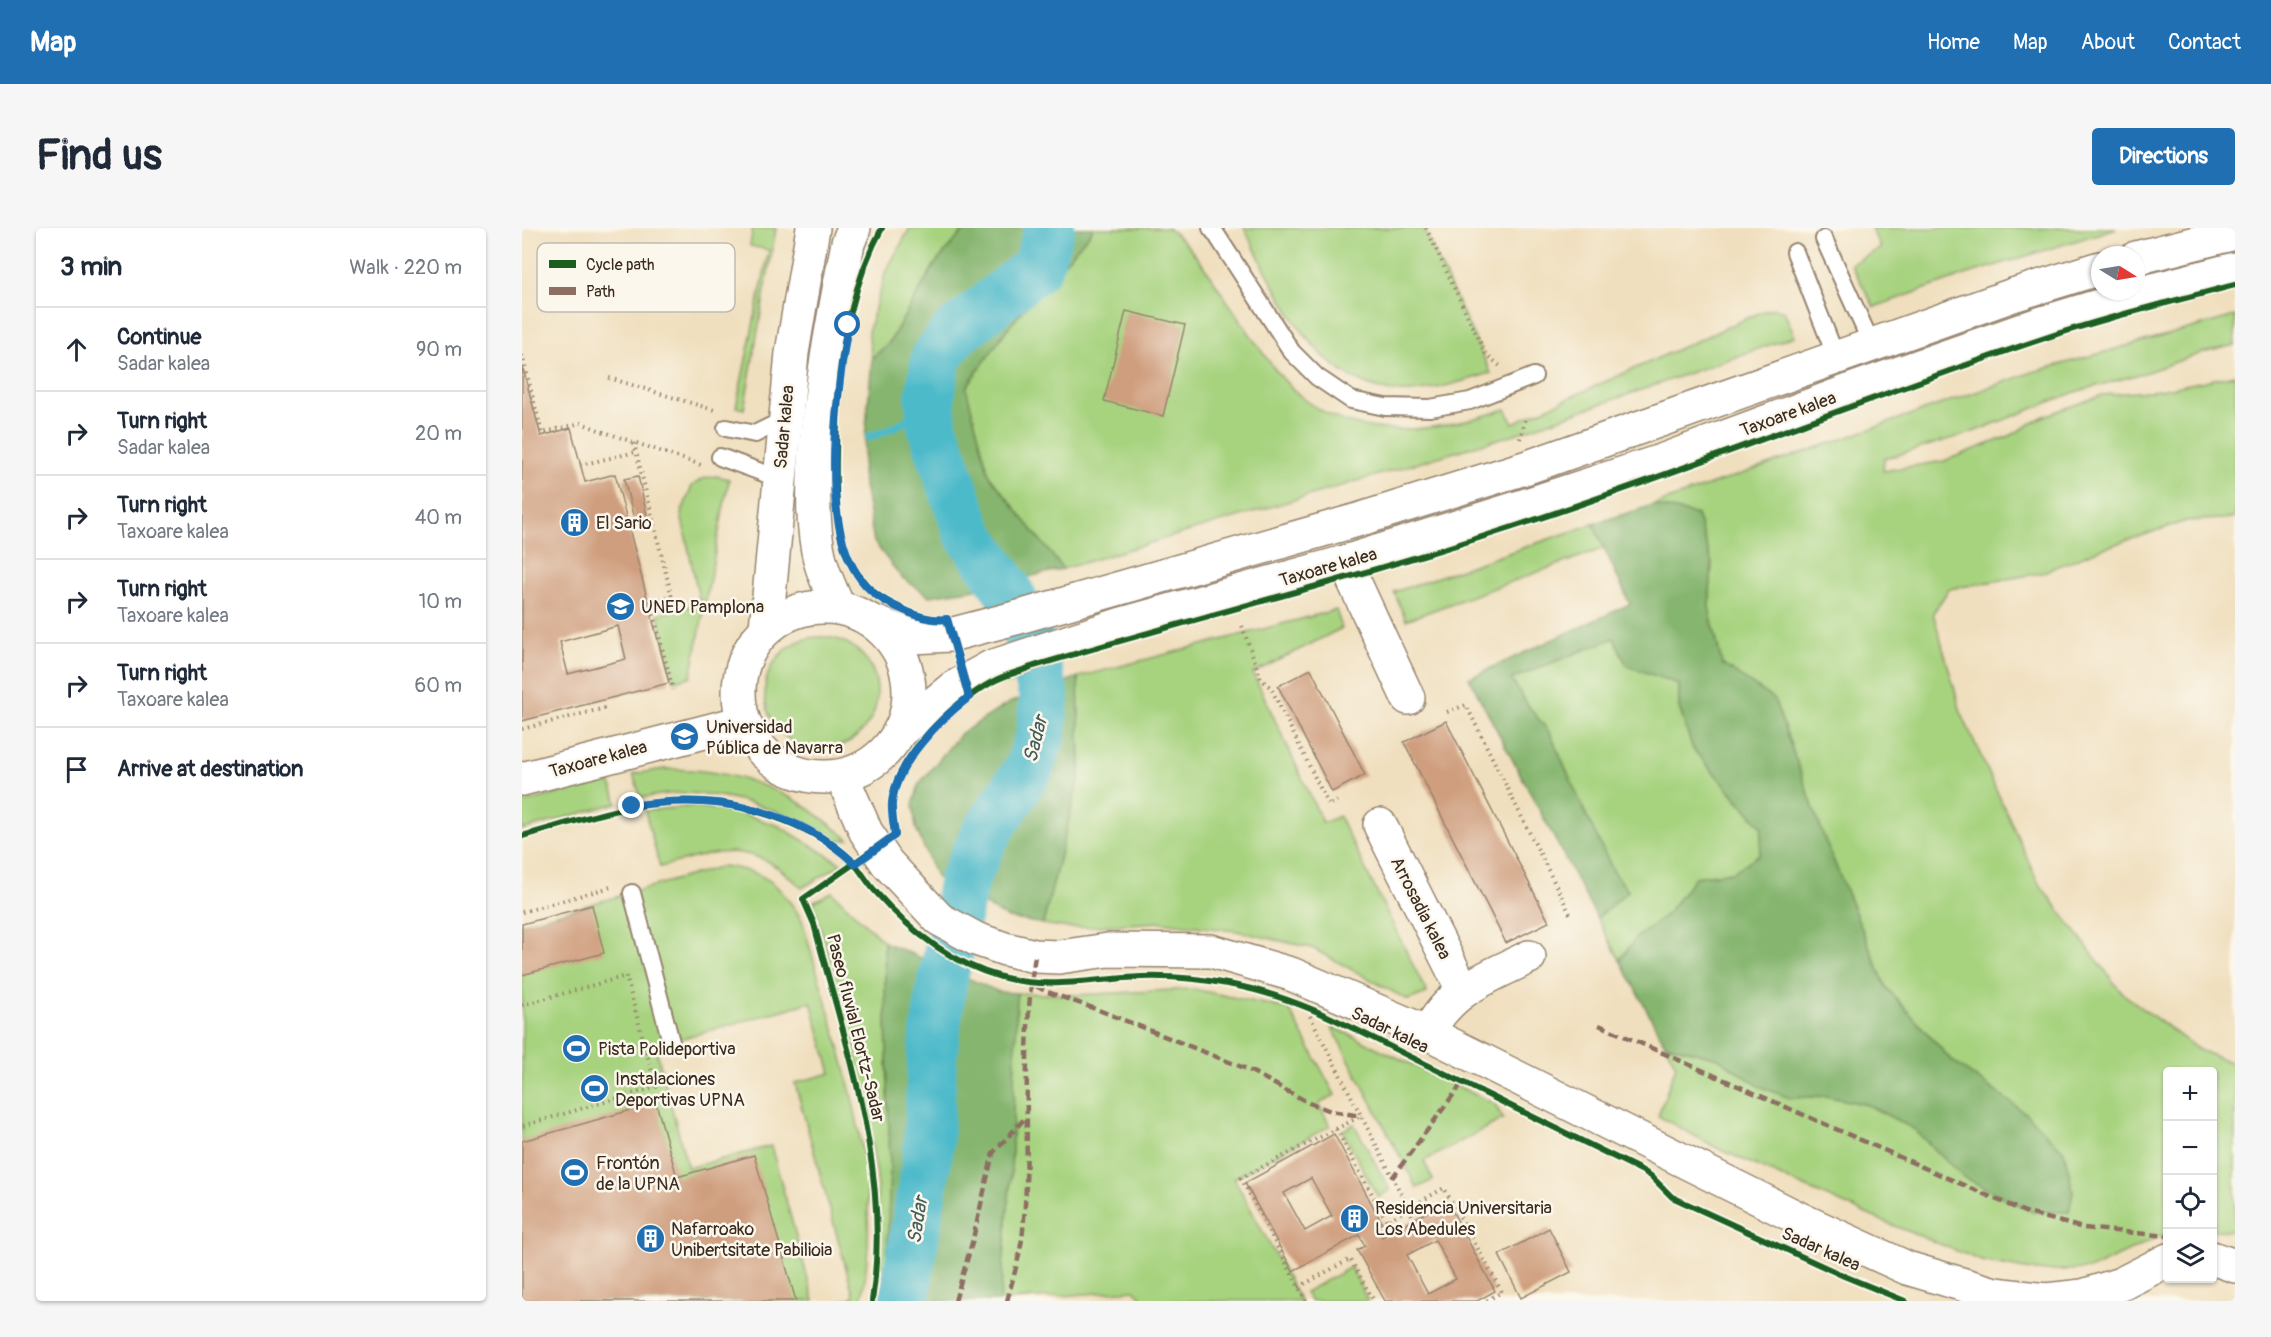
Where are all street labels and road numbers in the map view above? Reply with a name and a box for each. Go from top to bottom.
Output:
street label: Sadar kalea [769,384,800,470]
street label: Taxoare kalea [1737,386,1839,442]
street label: Taxoare kalea [1277,543,1380,592]
street label: Taxoare kalea [547,735,650,784]
street label: Arrosadia kalea [1385,853,1456,963]
street label: Paseo fluvial Elortz-Sadar [821,932,890,1125]
street label: Sadar kalea [1347,1002,1432,1059]
street label: Sadar kalea [1778,1222,1864,1277]

